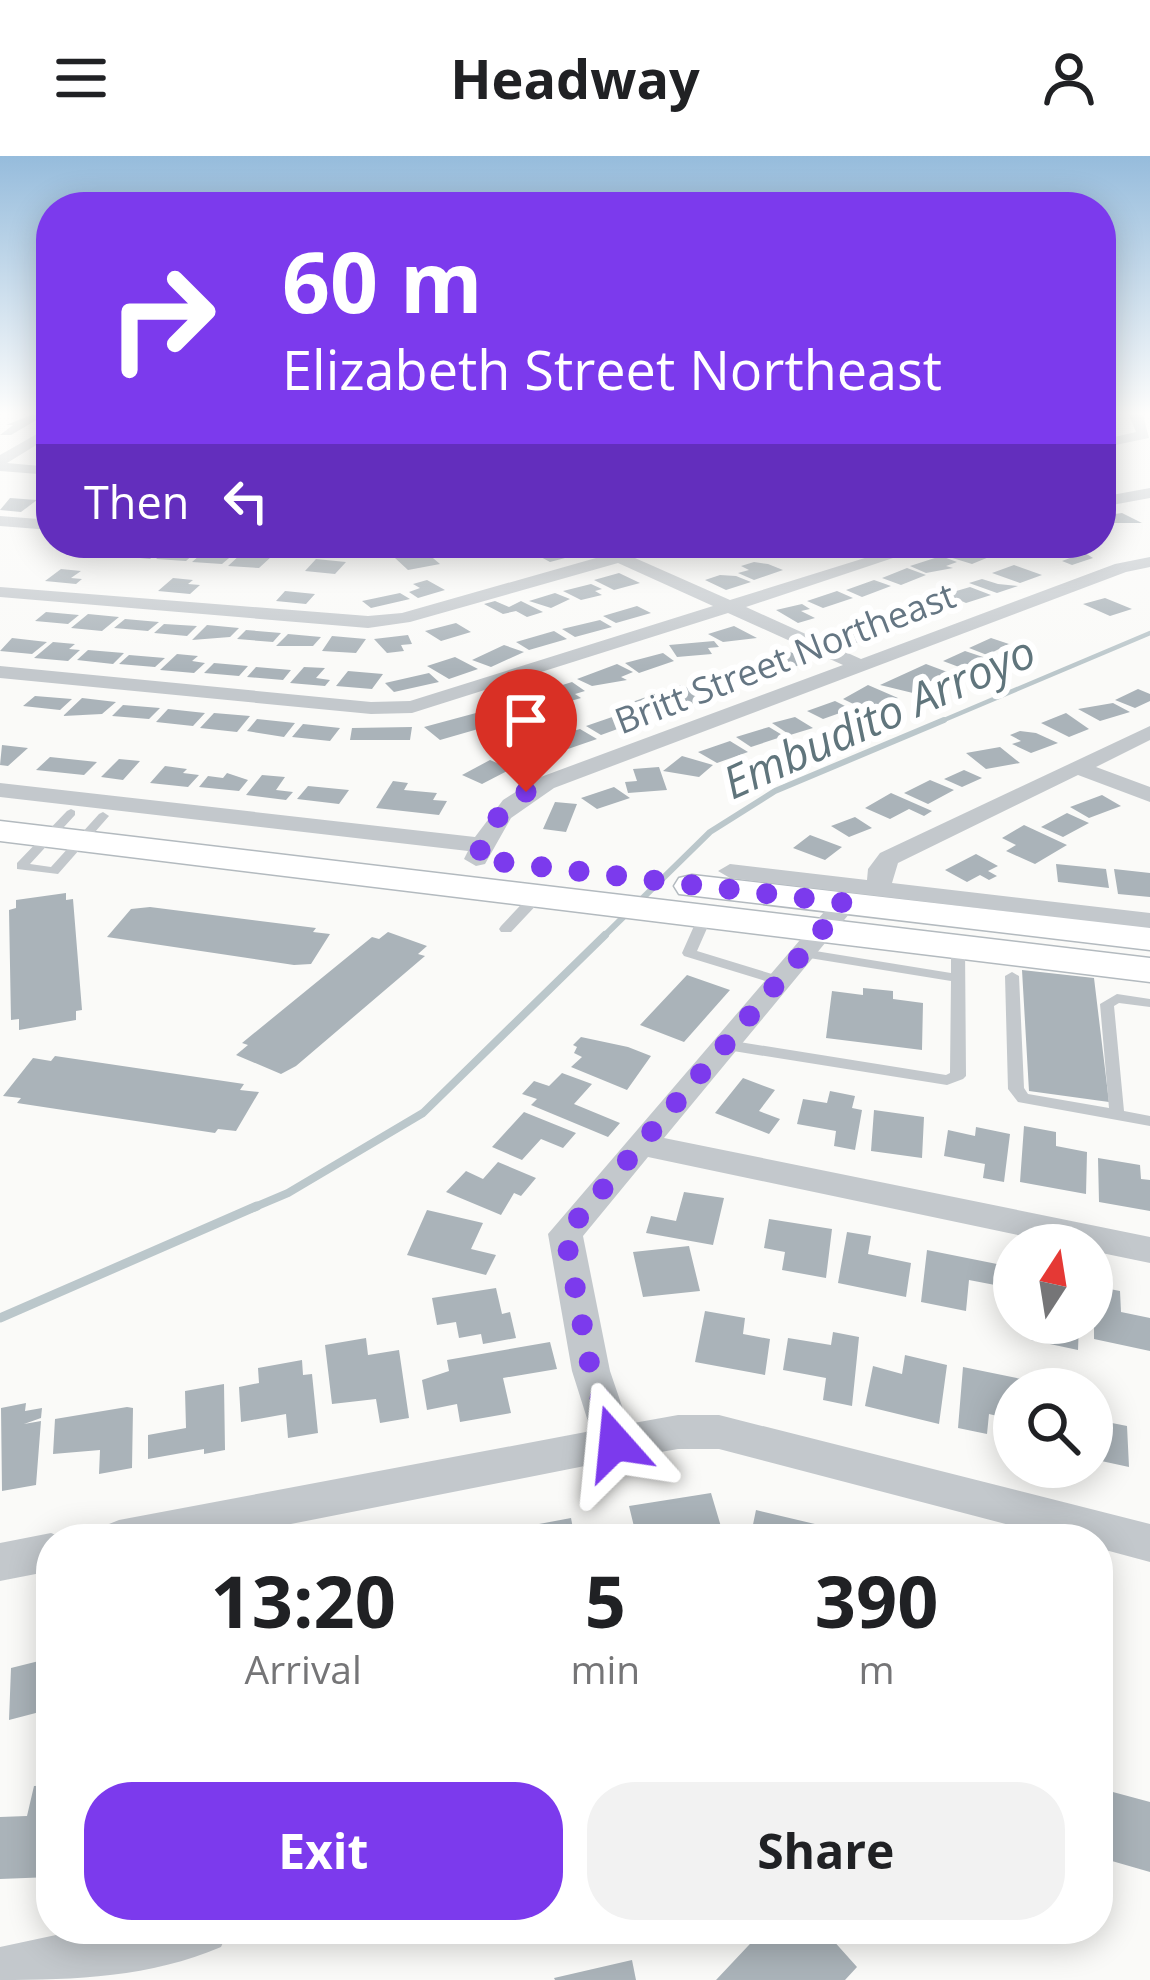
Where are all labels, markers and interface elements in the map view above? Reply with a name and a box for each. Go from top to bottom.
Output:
text: Headway [450,41,700,115]
icon: menu [48,45,114,111]
icon: person [1036,45,1102,111]
text: 60 m [282,223,482,338]
icon: right [84,240,240,396]
text: Elizabeth Street Northeast [282,332,942,406]
icon: left [213,468,279,534]
text: Then [84,471,189,532]
street label: Britt Street Northeast [608,570,962,745]
water label: Embudito Arroyo [713,619,1044,812]
pin [475,669,577,792]
icon: arrive [493,687,559,753]
north arrow [993,1224,1113,1344]
map controls [993,1224,1113,1488]
button: search [993,1368,1113,1488]
position arrow [552,1380,678,1506]
text: 13:20 [211,1551,396,1649]
text: 5 [585,1551,626,1649]
text: 390 [815,1551,938,1649]
text: Arrival [245,1642,362,1695]
text: min [570,1642,640,1695]
text: m [859,1642,895,1695]
button: Exit [84,1782,563,1920]
button: Share [587,1782,1065,1920]

